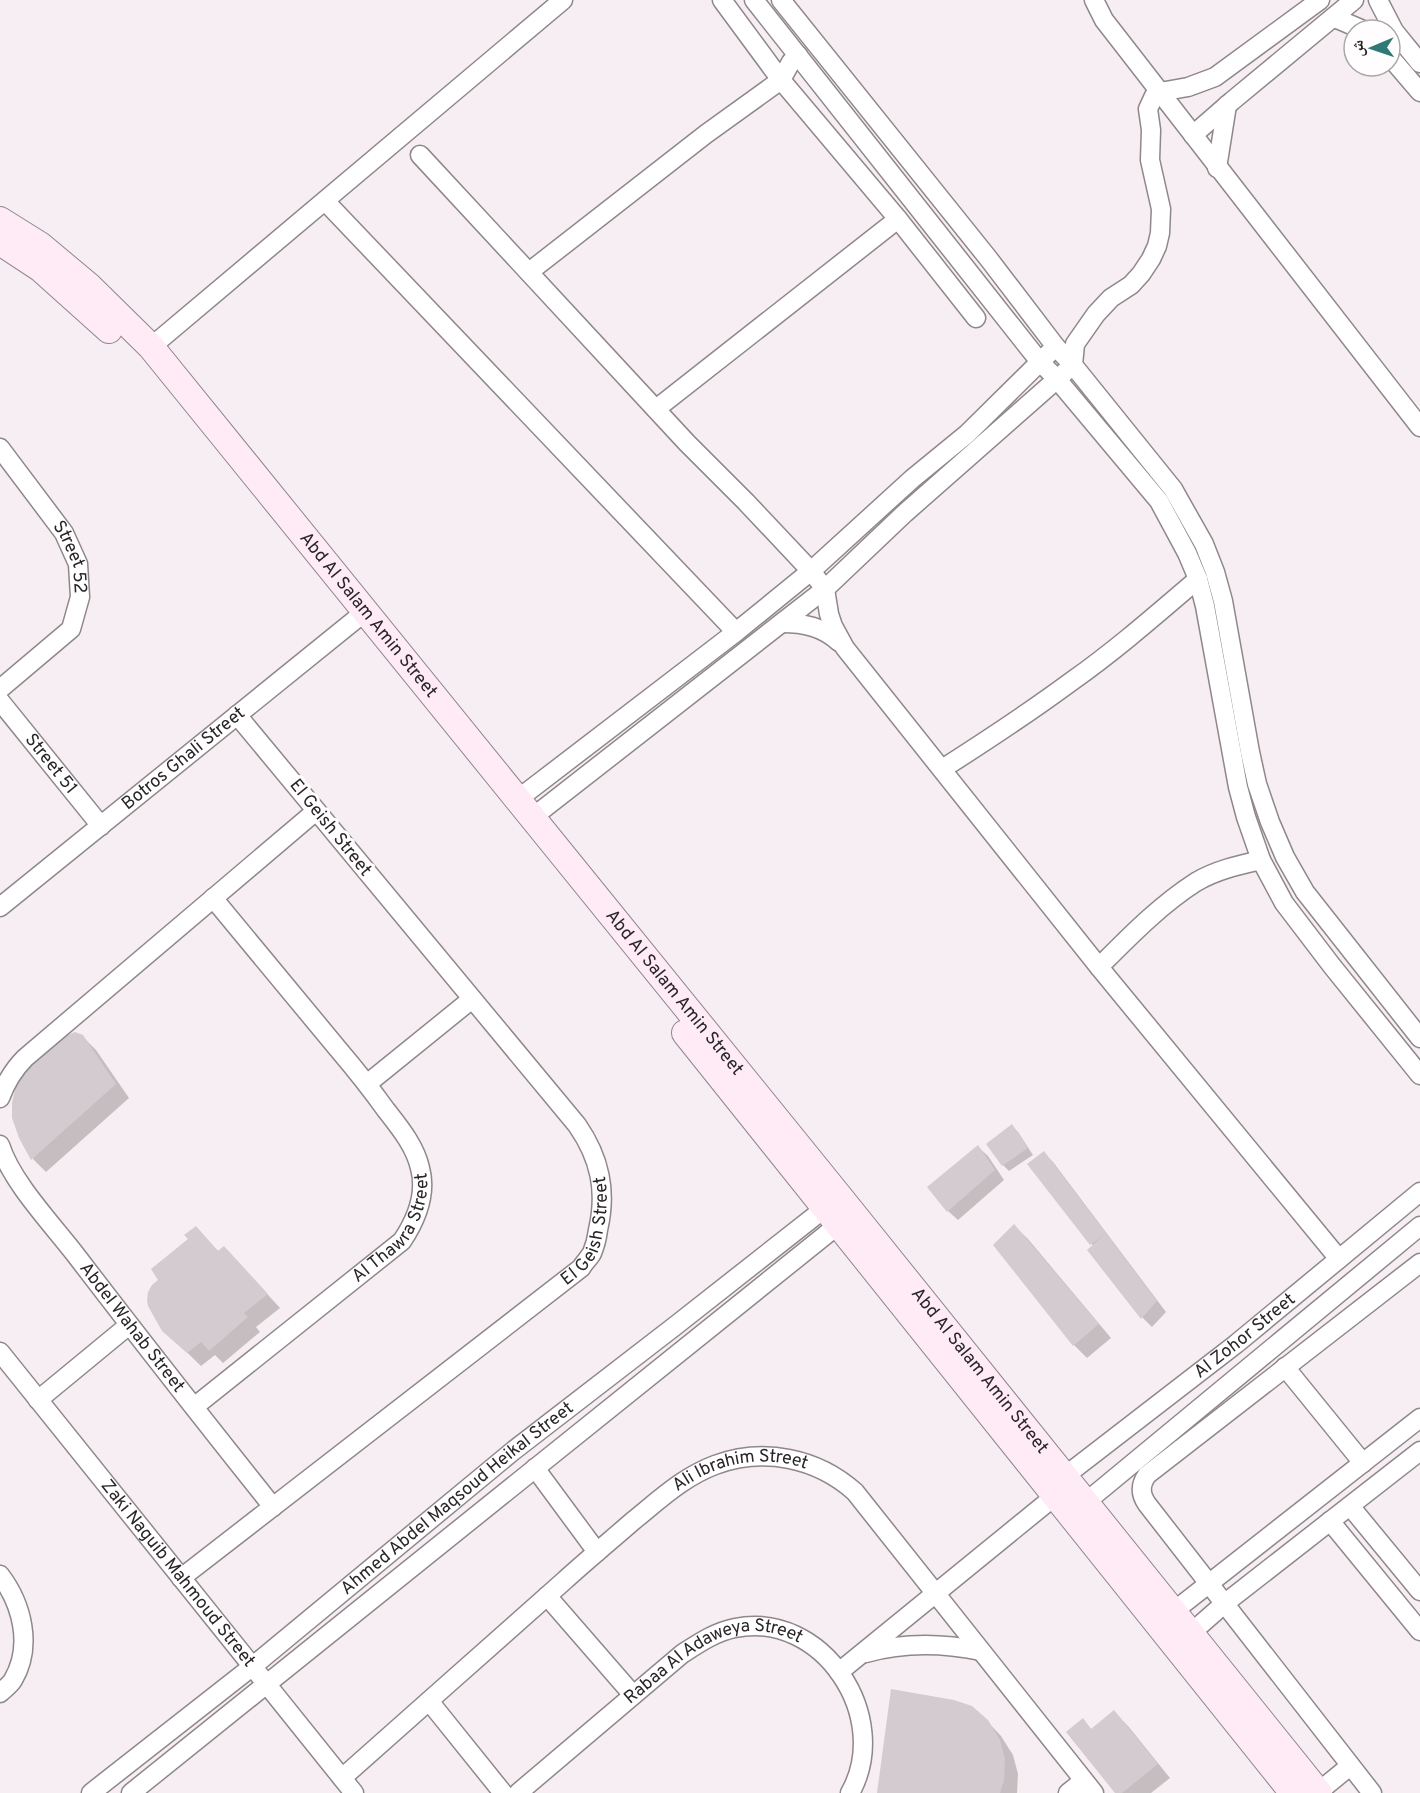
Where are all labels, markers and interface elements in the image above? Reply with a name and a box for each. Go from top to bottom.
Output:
north arrow [1342,18,1402,78]
text: ش [1349,40,1369,57]
street label: Street 52 [47,516,91,594]
street label: Abd Al Salam Amin Street [294,527,442,703]
street label: Botros Ghali Street [117,702,250,815]
street label: Street 51 [19,729,82,799]
street label: El Geish Street [284,775,376,881]
street label: Abd Al Salam Amin Street [600,905,748,1080]
street label: Al Thawra Street [347,1171,434,1288]
street label: El Geish Street [556,1175,613,1291]
street label: Abdel Wahab Street [74,1258,190,1397]
street label: Abd Al Salam Amin Street [906,1283,1053,1459]
street label: Al Zohor Street [1189,1288,1300,1384]
street label: Ahmed Abdel Maqsoud Heikal Street [336,1397,578,1600]
street label: Ali Ibrahim Street [668,1445,811,1497]
street label: Zaki Naguib Mahmoud Street [96,1475,260,1672]
street label: Rabaa Al Adaweya Street [619,1614,807,1710]

